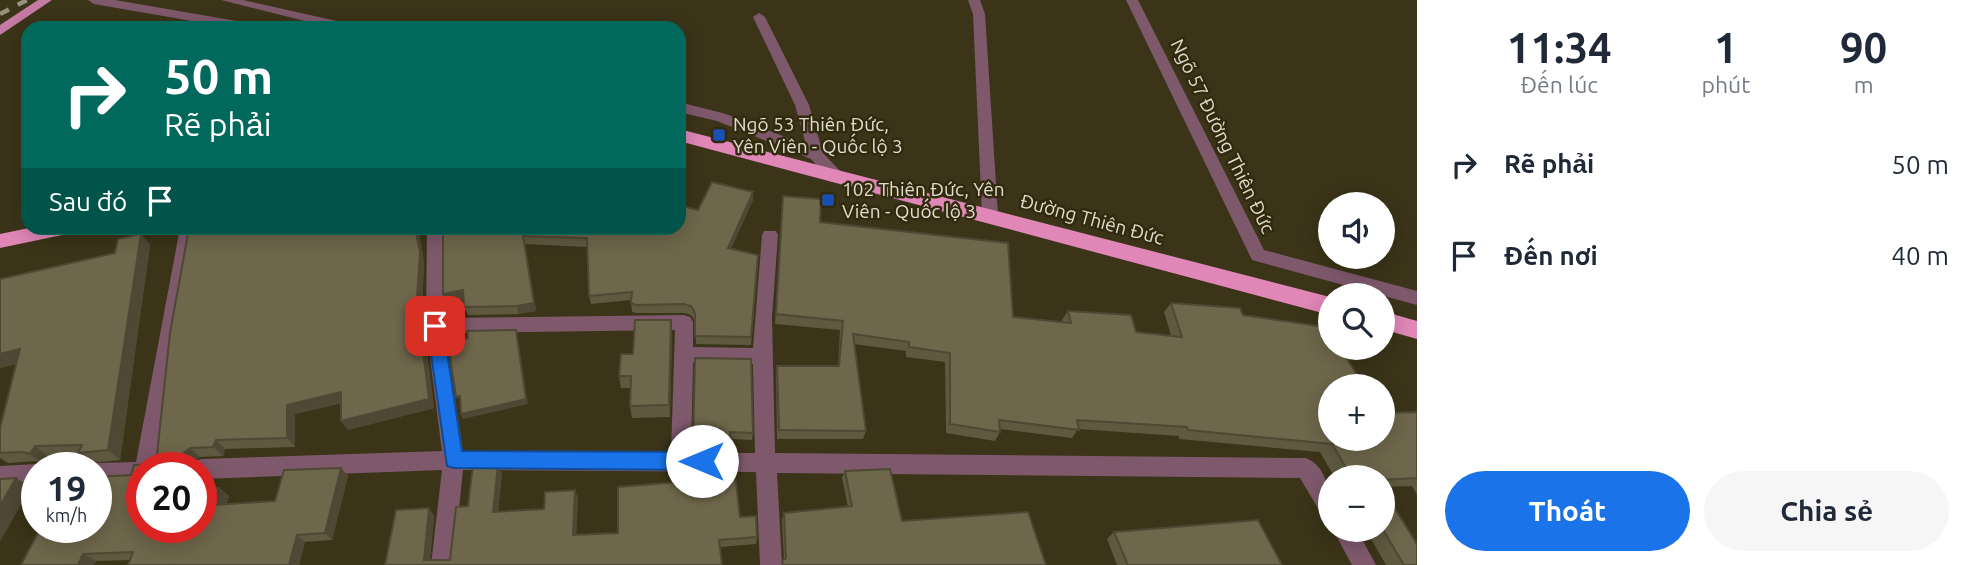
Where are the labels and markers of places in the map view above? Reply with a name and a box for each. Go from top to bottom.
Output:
place label: Ngõ 53 Thiên Đức, Yên Viên - Quốc lộ 3 [733,113,903,157]
marker: Ngõ 53 Thiên Đức, Yên Viên - Quốc lộ 3 [711,127,727,143]
place label: 102 Thiên Đức, Yên Viên - Quốc lộ 3 [842,178,1005,222]
marker: 102 Thiên Đức, Yên Viên - Quốc lộ 3 [820,192,836,208]
pin [405,296,465,356]

